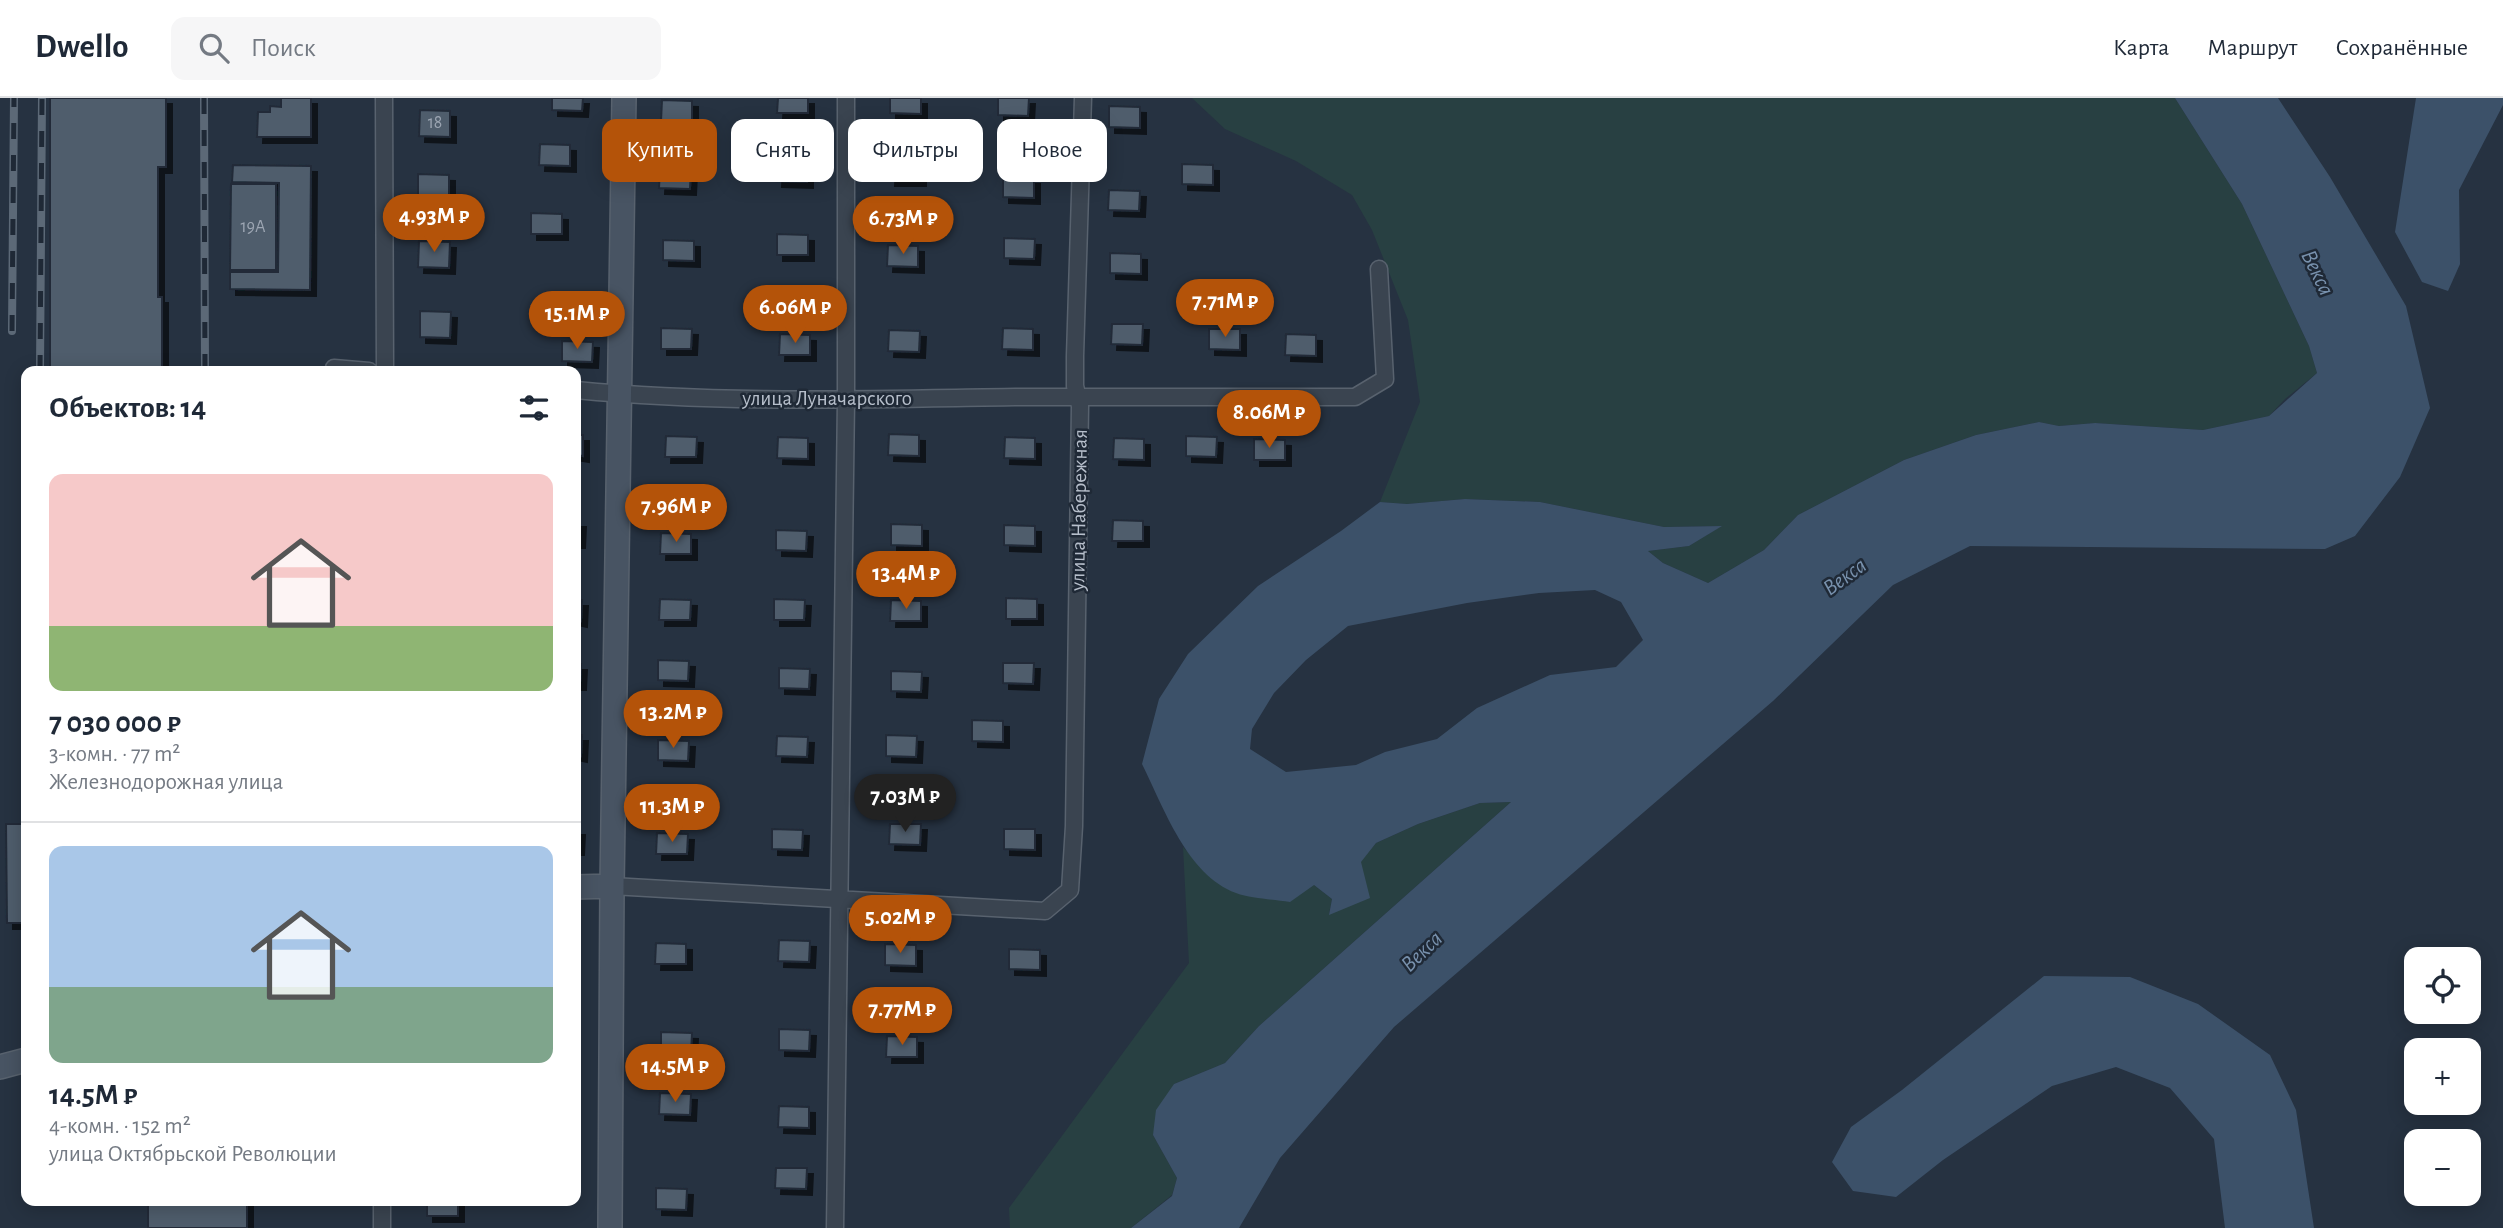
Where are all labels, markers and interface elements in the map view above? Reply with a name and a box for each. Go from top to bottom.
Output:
search box [171,17,661,80]
icon: search [195,29,233,67]
text: Dwello [35,31,129,64]
text: Поиск [251,35,316,61]
text: Карта [2113,36,2169,60]
text: Маршрут [2207,36,2297,60]
text: Сохранённые [2335,36,2468,60]
house number: 18 [428,114,442,132]
chip: Купить [602,119,717,182]
chip: Снять [731,119,834,182]
chip: Фильтры [848,119,983,182]
chip: Новое [997,119,1107,182]
pin: 4.93M ₽ [369,194,499,254]
pin: 6.73M ₽ [838,197,968,256]
text: 4.93M ₽ [399,205,469,228]
text: 6.73M ₽ [869,207,937,230]
house number: 19А [240,218,266,236]
water label: Векса [2296,247,2338,299]
pin: 7.71M ₽ [1160,280,1290,339]
pin: 6.06M ₽ [730,286,860,345]
text: 7.71M ₽ [1192,290,1258,313]
pin: 15.1M ₽ [512,292,642,351]
text: 6.06M ₽ [759,296,831,319]
text: 15.1M ₽ [545,302,609,325]
street label: улица Луначарского [741,388,912,409]
icon: filters [515,389,553,427]
pin: 8.06M ₽ [1204,390,1334,450]
text: Объектов: 14 [49,393,206,423]
text: 8.06M ₽ [1233,401,1305,424]
street label: улица Набережная [1067,429,1091,592]
pin: 7.96M ₽ [611,484,741,544]
text: 7.96M ₽ [641,495,711,518]
icon: home [238,520,364,646]
pin: 13.4M ₽ [841,552,971,611]
water label: Векса [1819,554,1871,600]
text: 13.4M ₽ [872,562,940,585]
pin: 13.2M ₽ [608,690,738,750]
text: 13.2M ₽ [640,701,706,724]
text: 7 030 000 ₽ [49,708,181,738]
text: 3-комн. · 77 m² [49,743,180,766]
text: Железнодорожная улица [49,771,283,794]
pin: 7.03M ₽ [840,774,970,834]
pin: 11.3M ₽ [607,784,737,844]
text: 7.03M ₽ [870,785,940,808]
text: 11.3M ₽ [640,795,704,818]
icon: home [238,892,364,1018]
pin: 5.02M ₽ [835,896,965,955]
text: 5.02M ₽ [865,906,935,929]
water label: Векса [1397,927,1447,977]
map controls [2404,947,2481,1206]
button: locate [2404,947,2481,1024]
pin: 7.77M ₽ [837,988,967,1047]
text: 7.77M ₽ [868,998,936,1021]
button: + [2404,1038,2481,1115]
pin: 14.5M ₽ [610,1044,740,1104]
text: 14.5M ₽ [641,1055,709,1078]
text: 14.5M ₽ [49,1080,137,1110]
text: 4-комн. · 152 m² [49,1115,191,1138]
button: − [2404,1129,2481,1206]
text: улица Октябрьской Революции [49,1143,337,1166]

